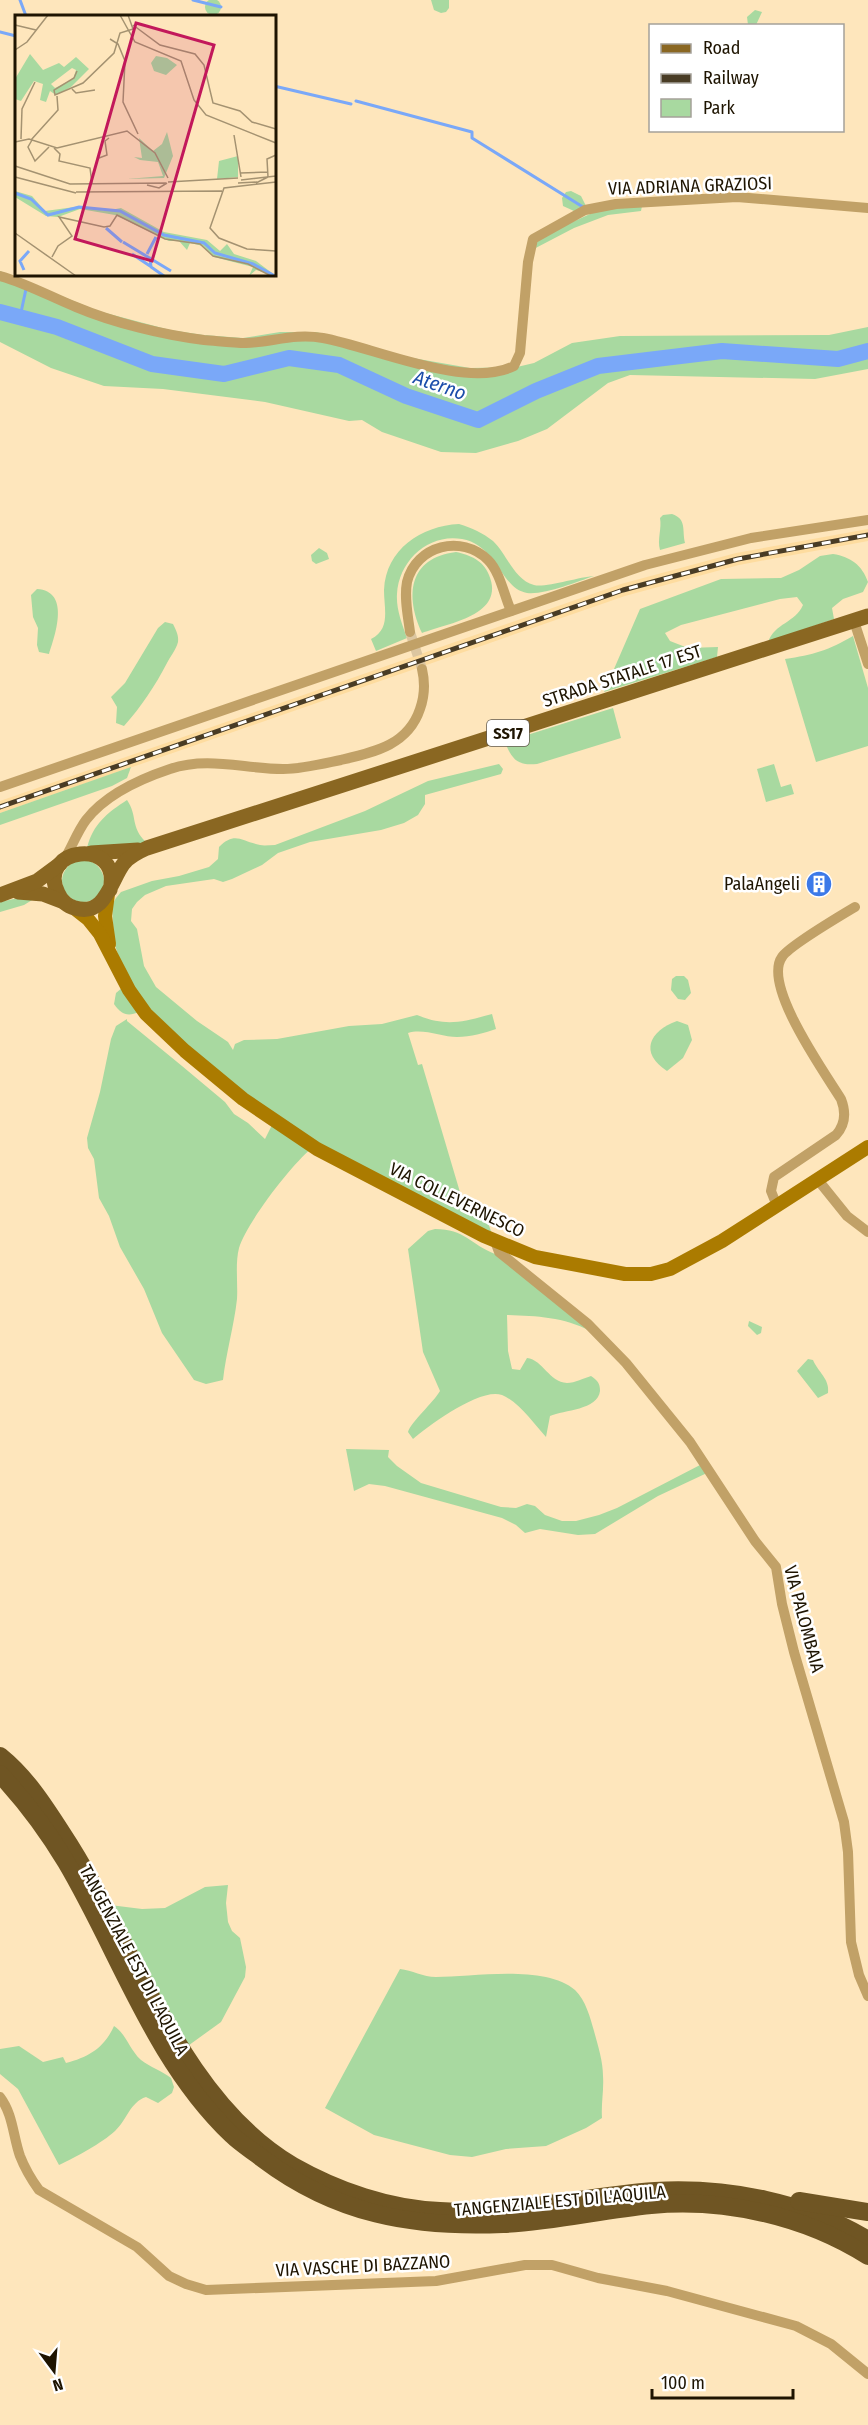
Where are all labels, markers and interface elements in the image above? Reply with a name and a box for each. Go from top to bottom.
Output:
inset map [15,15,276,276]
legend [649,24,844,132]
text: Road [703,37,740,59]
text: Railway [703,67,759,89]
text: Park [703,97,736,119]
street label: VIA ADRIANA GRAZIOSI [608,172,772,200]
water label: Aterno [410,365,469,405]
street label: STRADA STATALE 17 EST [540,640,705,712]
road number: SS17 [487,720,529,746]
building icon: PalaAngeli [804,869,834,899]
place label: PalaAngeli [724,873,800,895]
street label: VIA COLLEVERNESCO [386,1158,528,1242]
street label: VIA PALOMBAIA [779,1563,829,1675]
street label: TANGENZIALE EST DI L'AQUILA [74,1861,194,2059]
street label: TANGENZIALE EST DI L'AQUILA [453,2181,667,2221]
street label: VIA VASCHE DI BAZZANO [275,2250,451,2282]
north arrow [24,2341,84,2401]
scale bar [652,2362,793,2400]
text: 100 m [661,2372,705,2394]
text: N [51,2374,65,2395]

